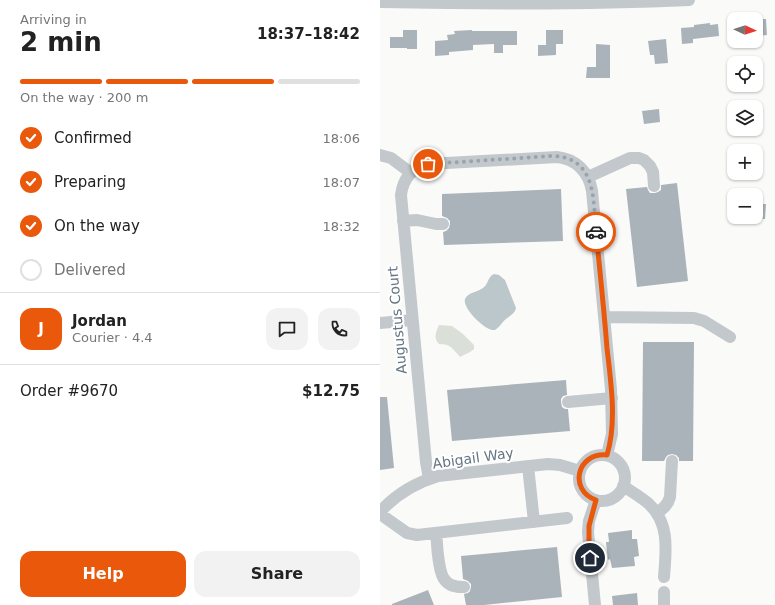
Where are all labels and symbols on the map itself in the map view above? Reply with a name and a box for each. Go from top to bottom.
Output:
north arrow [727,12,763,48]
pin [411,147,445,181]
courier [576,212,616,252]
street label: Augustus Court [384,265,410,375]
street label: Abigail Way [431,444,515,472]
pin [573,541,607,575]

